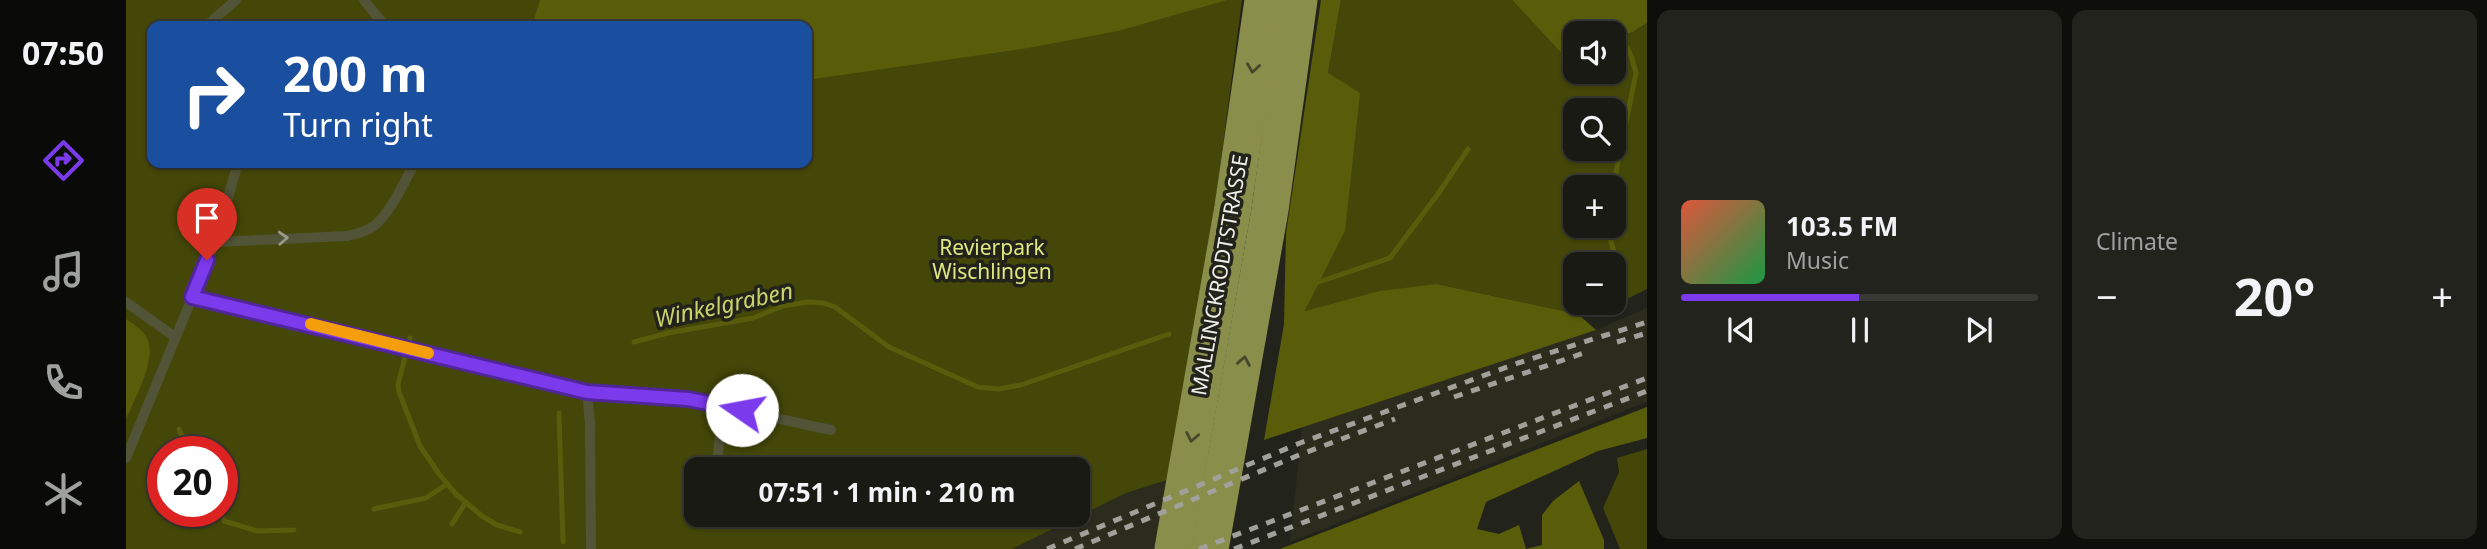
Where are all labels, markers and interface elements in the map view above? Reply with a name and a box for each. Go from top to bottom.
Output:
map controls [1563,21,1626,315]
button: sound [1563,21,1626,84]
text: 07:50 [22,31,104,74]
text: 200 m [283,40,428,106]
icon: right [168,49,259,140]
one-way arrow [1246,62,1261,73]
button: search [1563,98,1626,161]
text: Turn right [283,103,433,146]
icon: directions [39,136,88,185]
street label: MALLINCKRODTSTRASSE [1184,152,1254,397]
button: + [1563,175,1626,238]
pin [177,188,237,260]
icon: arrive [188,199,226,237]
text: 103.5 FM [1786,208,1898,244]
text: Climate [2096,225,2178,257]
one-way arrow [278,231,289,246]
park label: Revierpark Wischlingen [932,233,1052,285]
text: Music [1786,244,1849,276]
icon: music [39,247,88,296]
button: − [1563,252,1626,315]
text: 20° [2234,260,2315,331]
text: − [2096,270,2118,322]
text: + [2431,270,2453,322]
water label: Winkelgraben [652,274,796,334]
icon: previous [1722,311,1760,349]
icon: pause [1841,311,1879,349]
icon: next [1960,311,1998,349]
one-way arrow [1236,355,1251,367]
icon: phone [39,358,88,407]
position arrow [705,373,779,447]
one-way arrow [1186,431,1201,443]
speed limit sign: 20 [147,436,238,527]
icon: climate [39,469,88,518]
text: 07:51 · 1 min · 210 m [759,474,1015,510]

